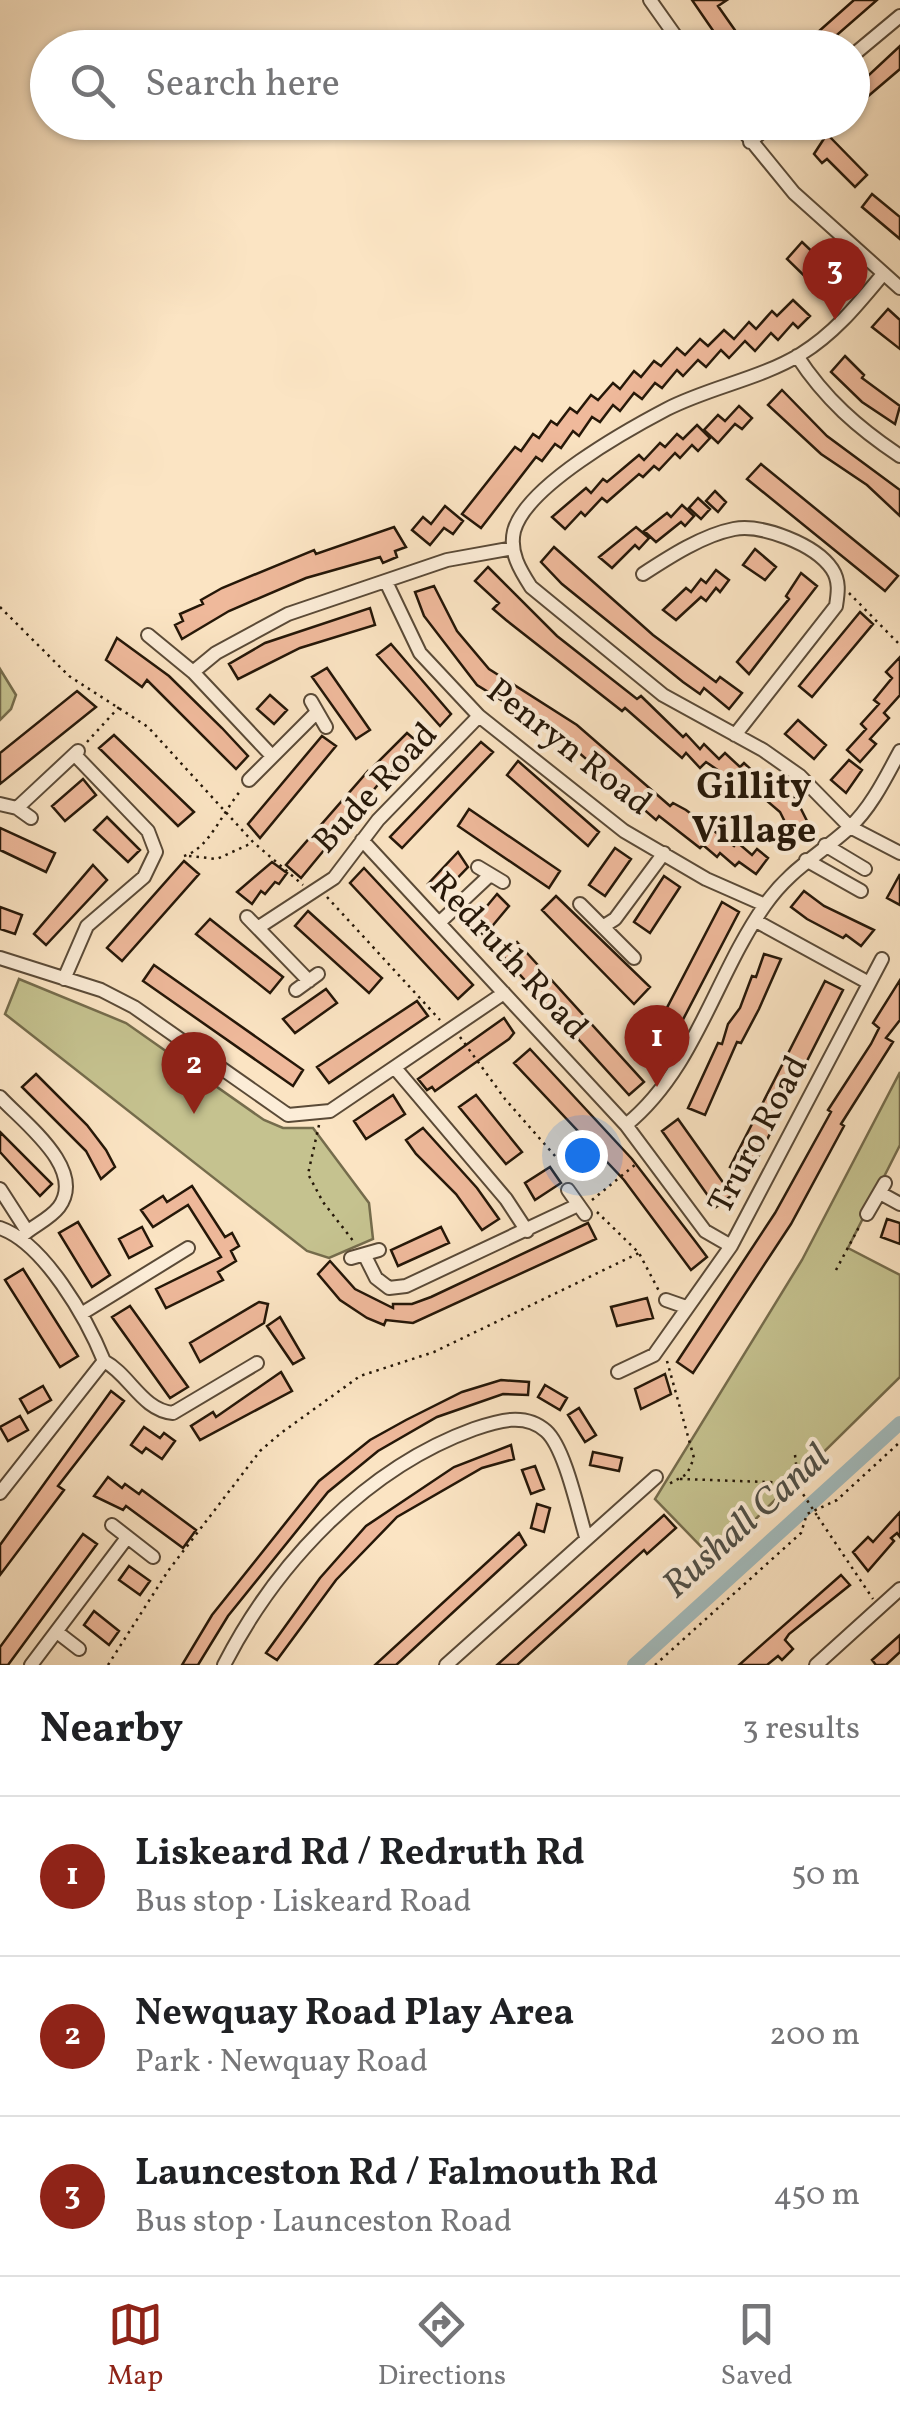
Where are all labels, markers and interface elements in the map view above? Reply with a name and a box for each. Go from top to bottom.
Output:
search box [30,30,870,140]
icon: search [65,58,120,113]
text: Search here [145,59,340,112]
pin: 3 [802,238,868,320]
street label: Penryn Road [475,669,661,828]
street label: Bude Road [303,713,450,865]
district label: Gillity Village [691,762,817,859]
street label: Redruth Road [418,863,598,1051]
pin: 1 [624,1004,690,1087]
pin: 2 [162,1032,226,1114]
street label: Truro Road [698,1048,821,1223]
your location [557,1130,608,1181]
water label: Rushall Canal [652,1433,843,1612]
text: Nearby [40,1701,183,1760]
text: 3 results [742,1708,860,1752]
text: Liskeard Rd / Redruth Rd [135,1828,585,1881]
text: 1 [66,1854,79,1898]
text: 50 m [791,1854,860,1898]
text: Bus stop · Liskeard Road [135,1881,472,1925]
text: Newquay Road Play Area [135,1988,574,2041]
text: 2 [64,2014,81,2058]
text: 200 m [769,2014,860,2058]
text: Park · Newquay Road [135,2041,428,2085]
text: Launceston Rd / Falmouth Rd [135,2148,658,2201]
text: 3 [64,2174,81,2218]
text: 450 m [773,2174,860,2218]
text: Bus stop · Launceston Road [135,2201,512,2245]
tab: Map [107,2297,163,2396]
tab: Directions [378,2297,506,2396]
tab: Saved [721,2297,793,2396]

